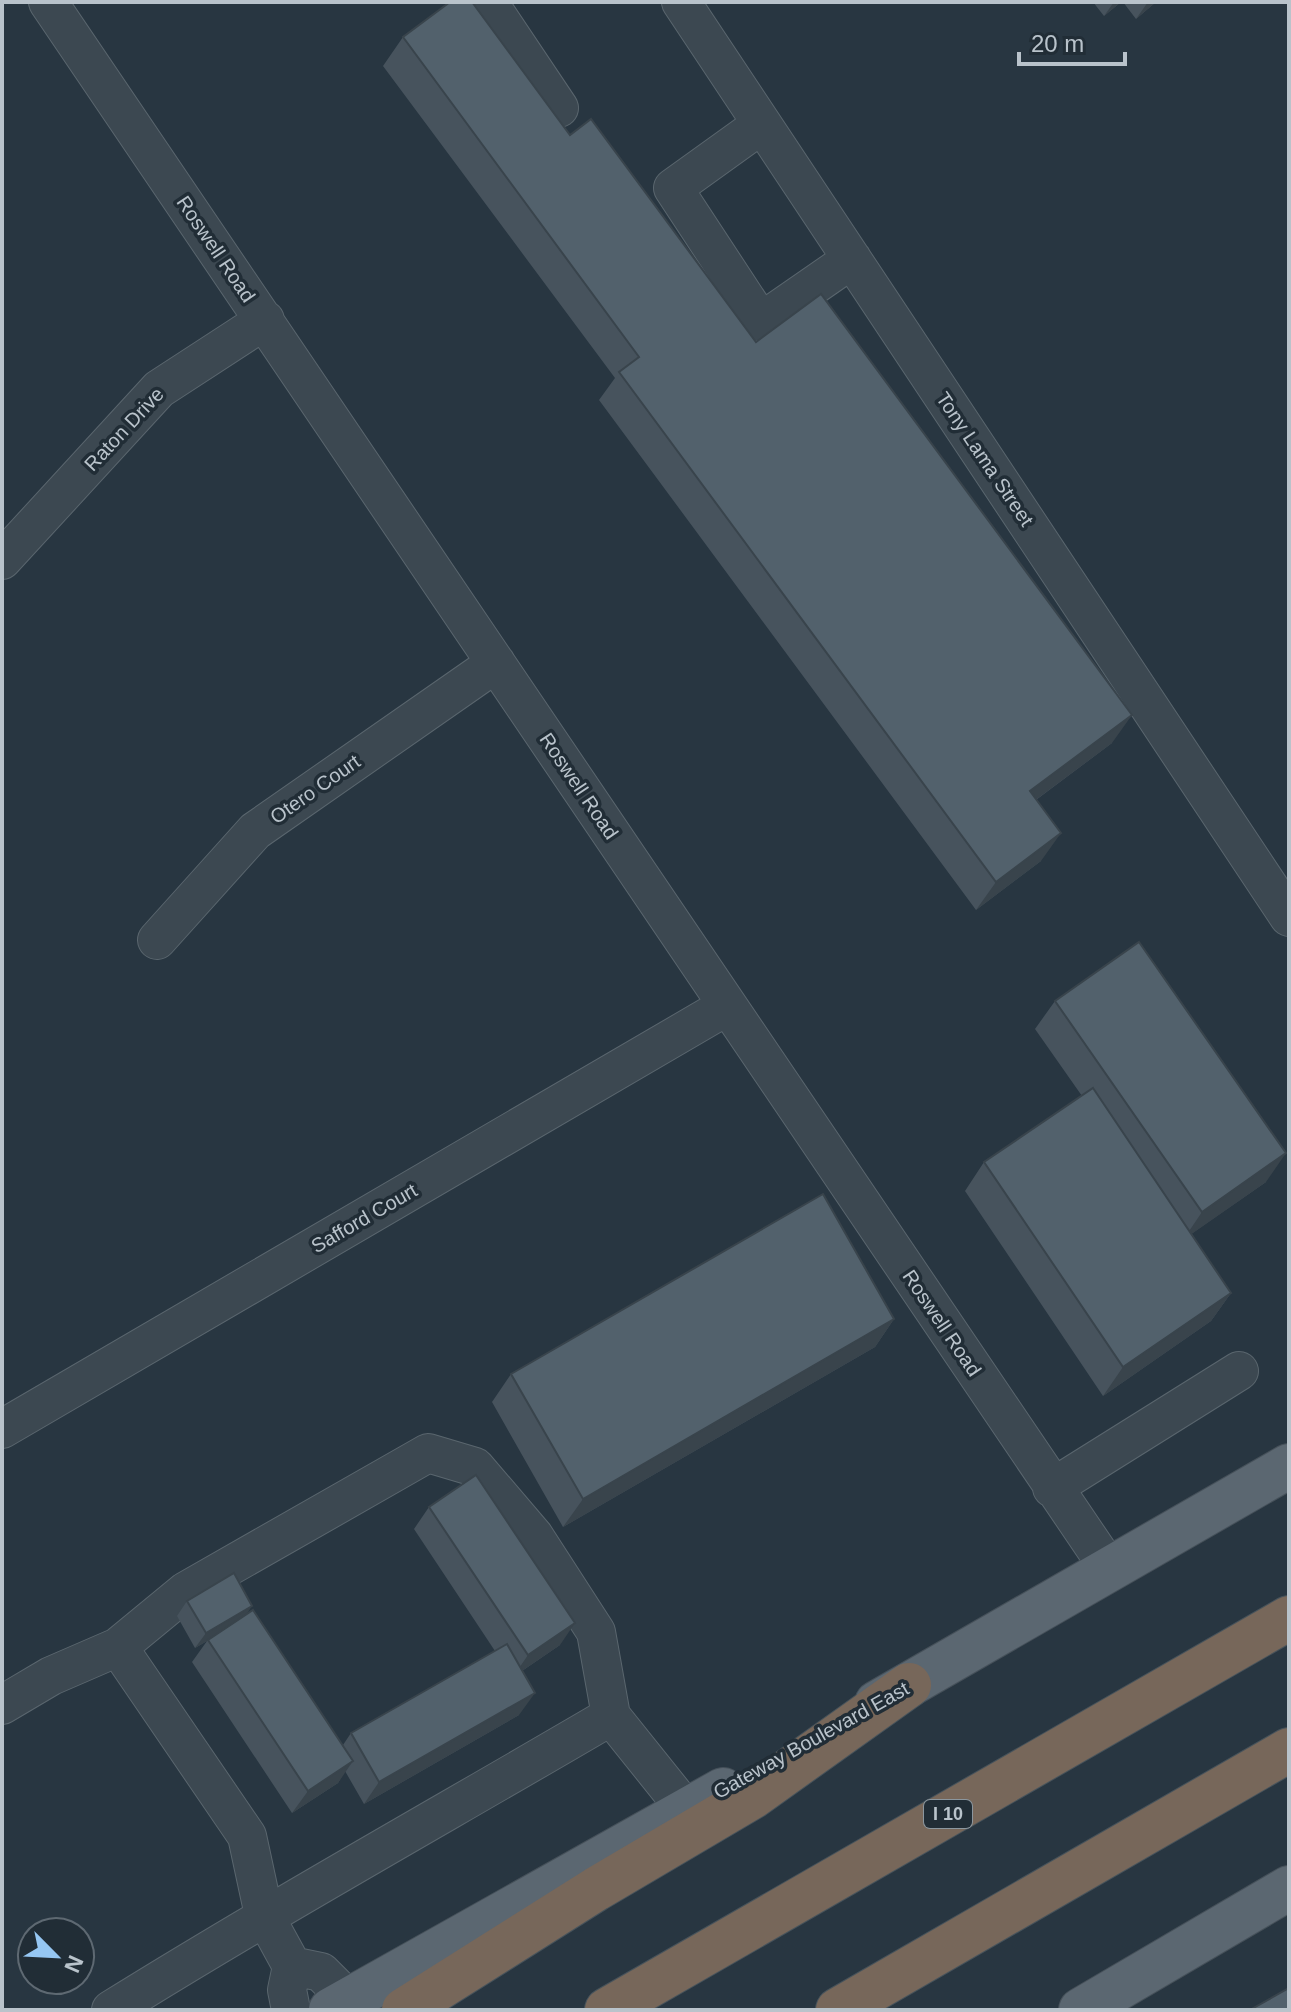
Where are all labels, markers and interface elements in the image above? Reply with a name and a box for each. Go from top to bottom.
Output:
scale bar [1019,16,1125,66]
text: 20 m [1031,30,1084,57]
street label: Roswell Road [172,192,260,306]
street label: Raton Drive [80,383,168,475]
street label: Tony Lama Street [932,388,1038,530]
street label: Roswell Road [535,729,623,843]
street label: Otero Court [266,750,364,828]
street label: Safford Court [307,1179,421,1257]
street label: Roswell Road [898,1266,986,1380]
street label: Gateway Boulevard East [709,1677,913,1803]
road number: I 10 [924,1800,972,1828]
north arrow [16,1916,96,1996]
text: N [59,1952,88,1976]

